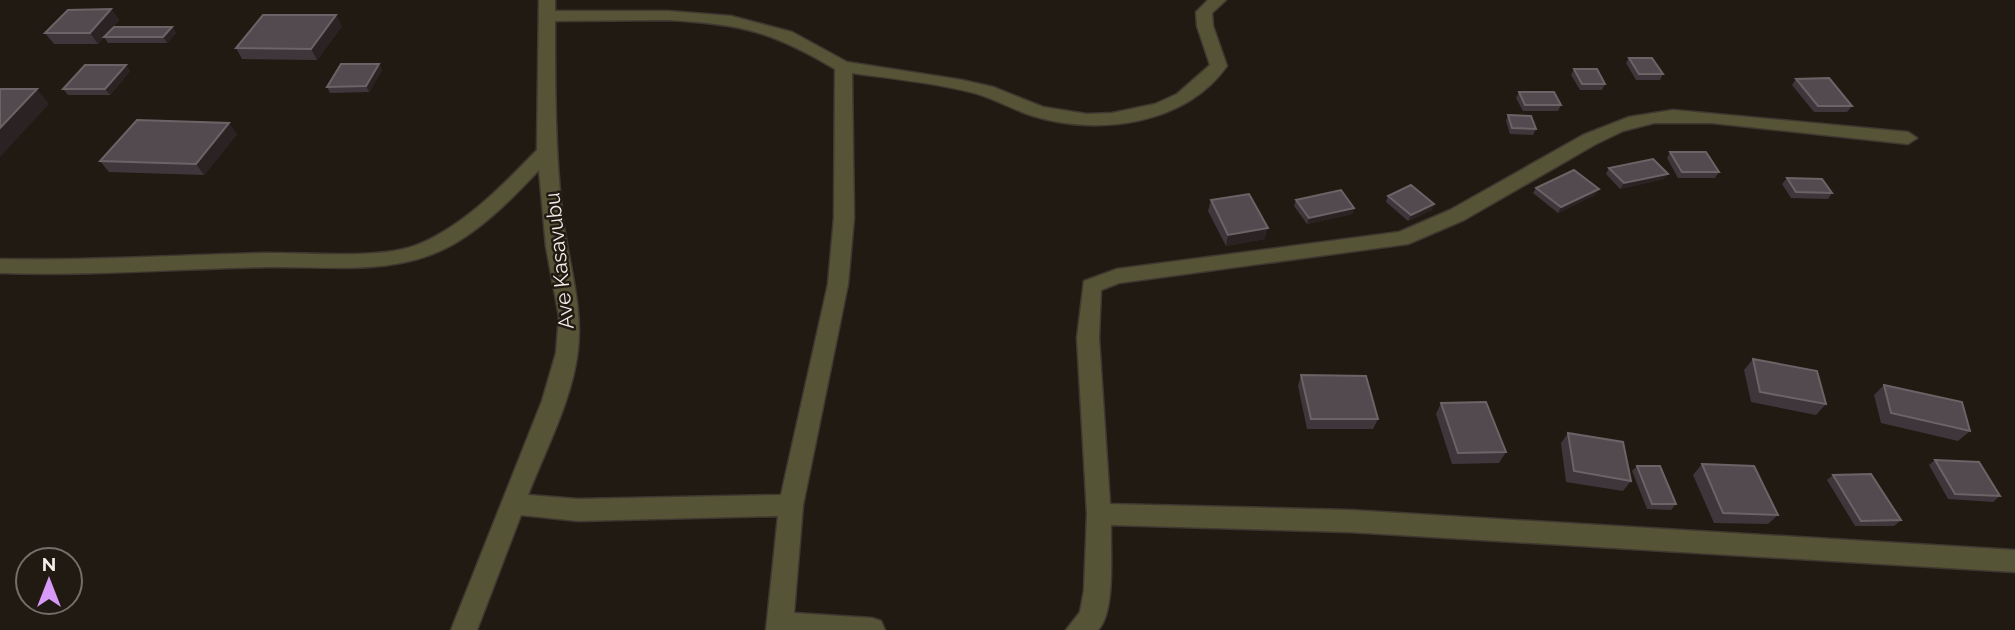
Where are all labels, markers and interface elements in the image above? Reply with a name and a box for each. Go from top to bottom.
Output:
street label: Ave Kasavubu [539,191,579,331]
north arrow [14,546,84,616]
text: N [42,553,56,575]

